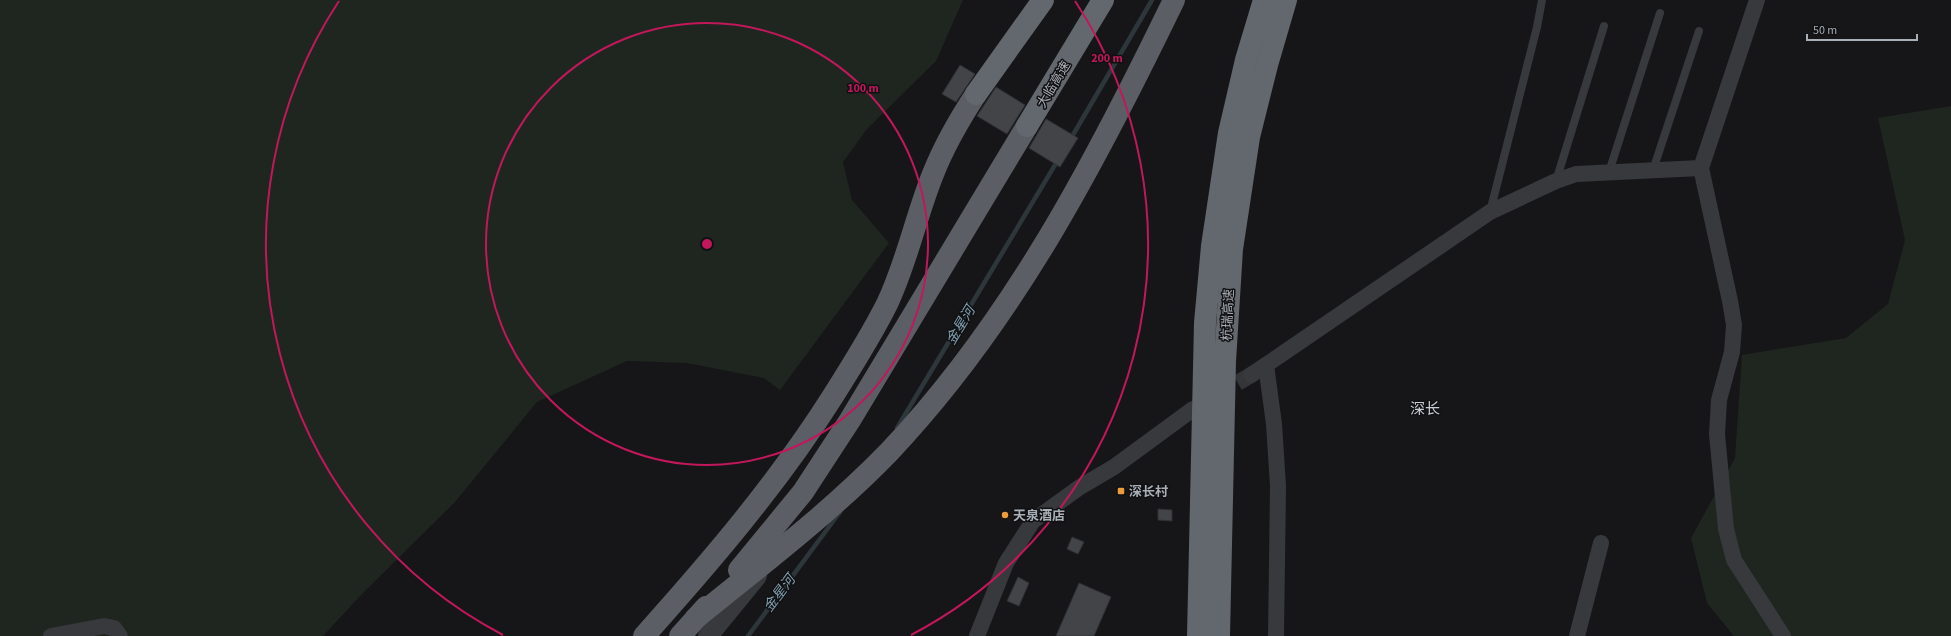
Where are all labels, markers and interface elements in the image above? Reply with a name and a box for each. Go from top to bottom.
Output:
scale bar [1807,16,1917,42]
text: 50 m [1813,22,1837,39]
text: 200 m [1091,50,1123,67]
street label: 大临高速 [1033,58,1075,111]
text: 100 m [847,80,879,97]
centre of rings [700,237,714,251]
street label: 杭瑞高速 [1218,289,1238,341]
water label: 金星河 [941,300,982,349]
district label: 深长 [1410,399,1440,420]
place label: 深长村 [1129,483,1168,501]
marker: 深长村 [1116,486,1126,496]
place label: 天泉酒店 [1013,507,1065,525]
marker: 天泉酒店 [1000,510,1010,520]
water label: 金星河 [759,568,802,616]

